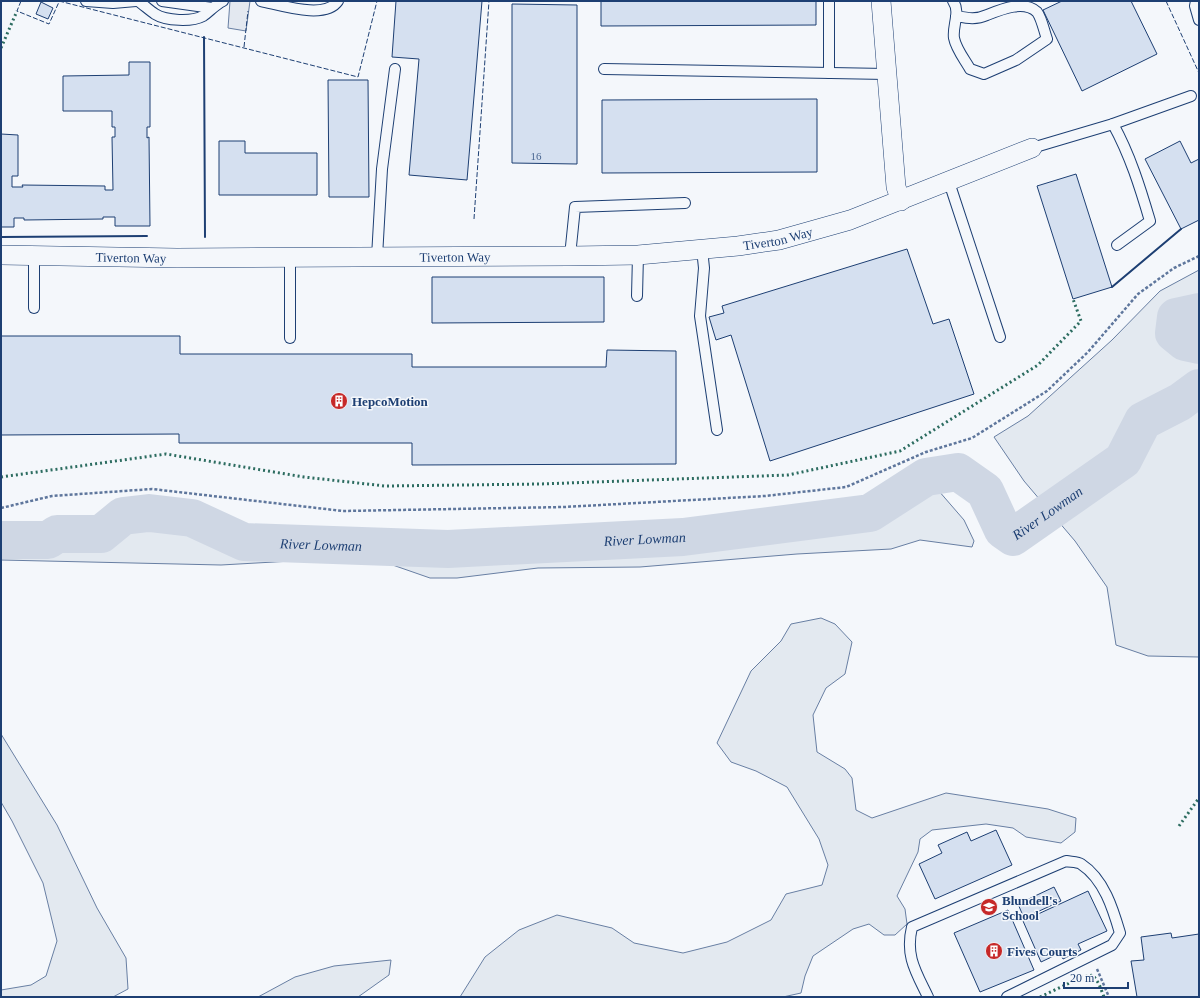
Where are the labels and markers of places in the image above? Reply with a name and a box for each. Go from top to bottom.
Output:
building icon: HepcoMotion [329,391,349,411]
place label: HepcoMotion [352,394,429,409]
place label: Blundell's School [1002,893,1058,923]
school or university icon: Blundell's School [979,897,999,917]
building icon: Fives Courts [984,941,1004,961]
place label: Fives Courts [1007,944,1077,959]

